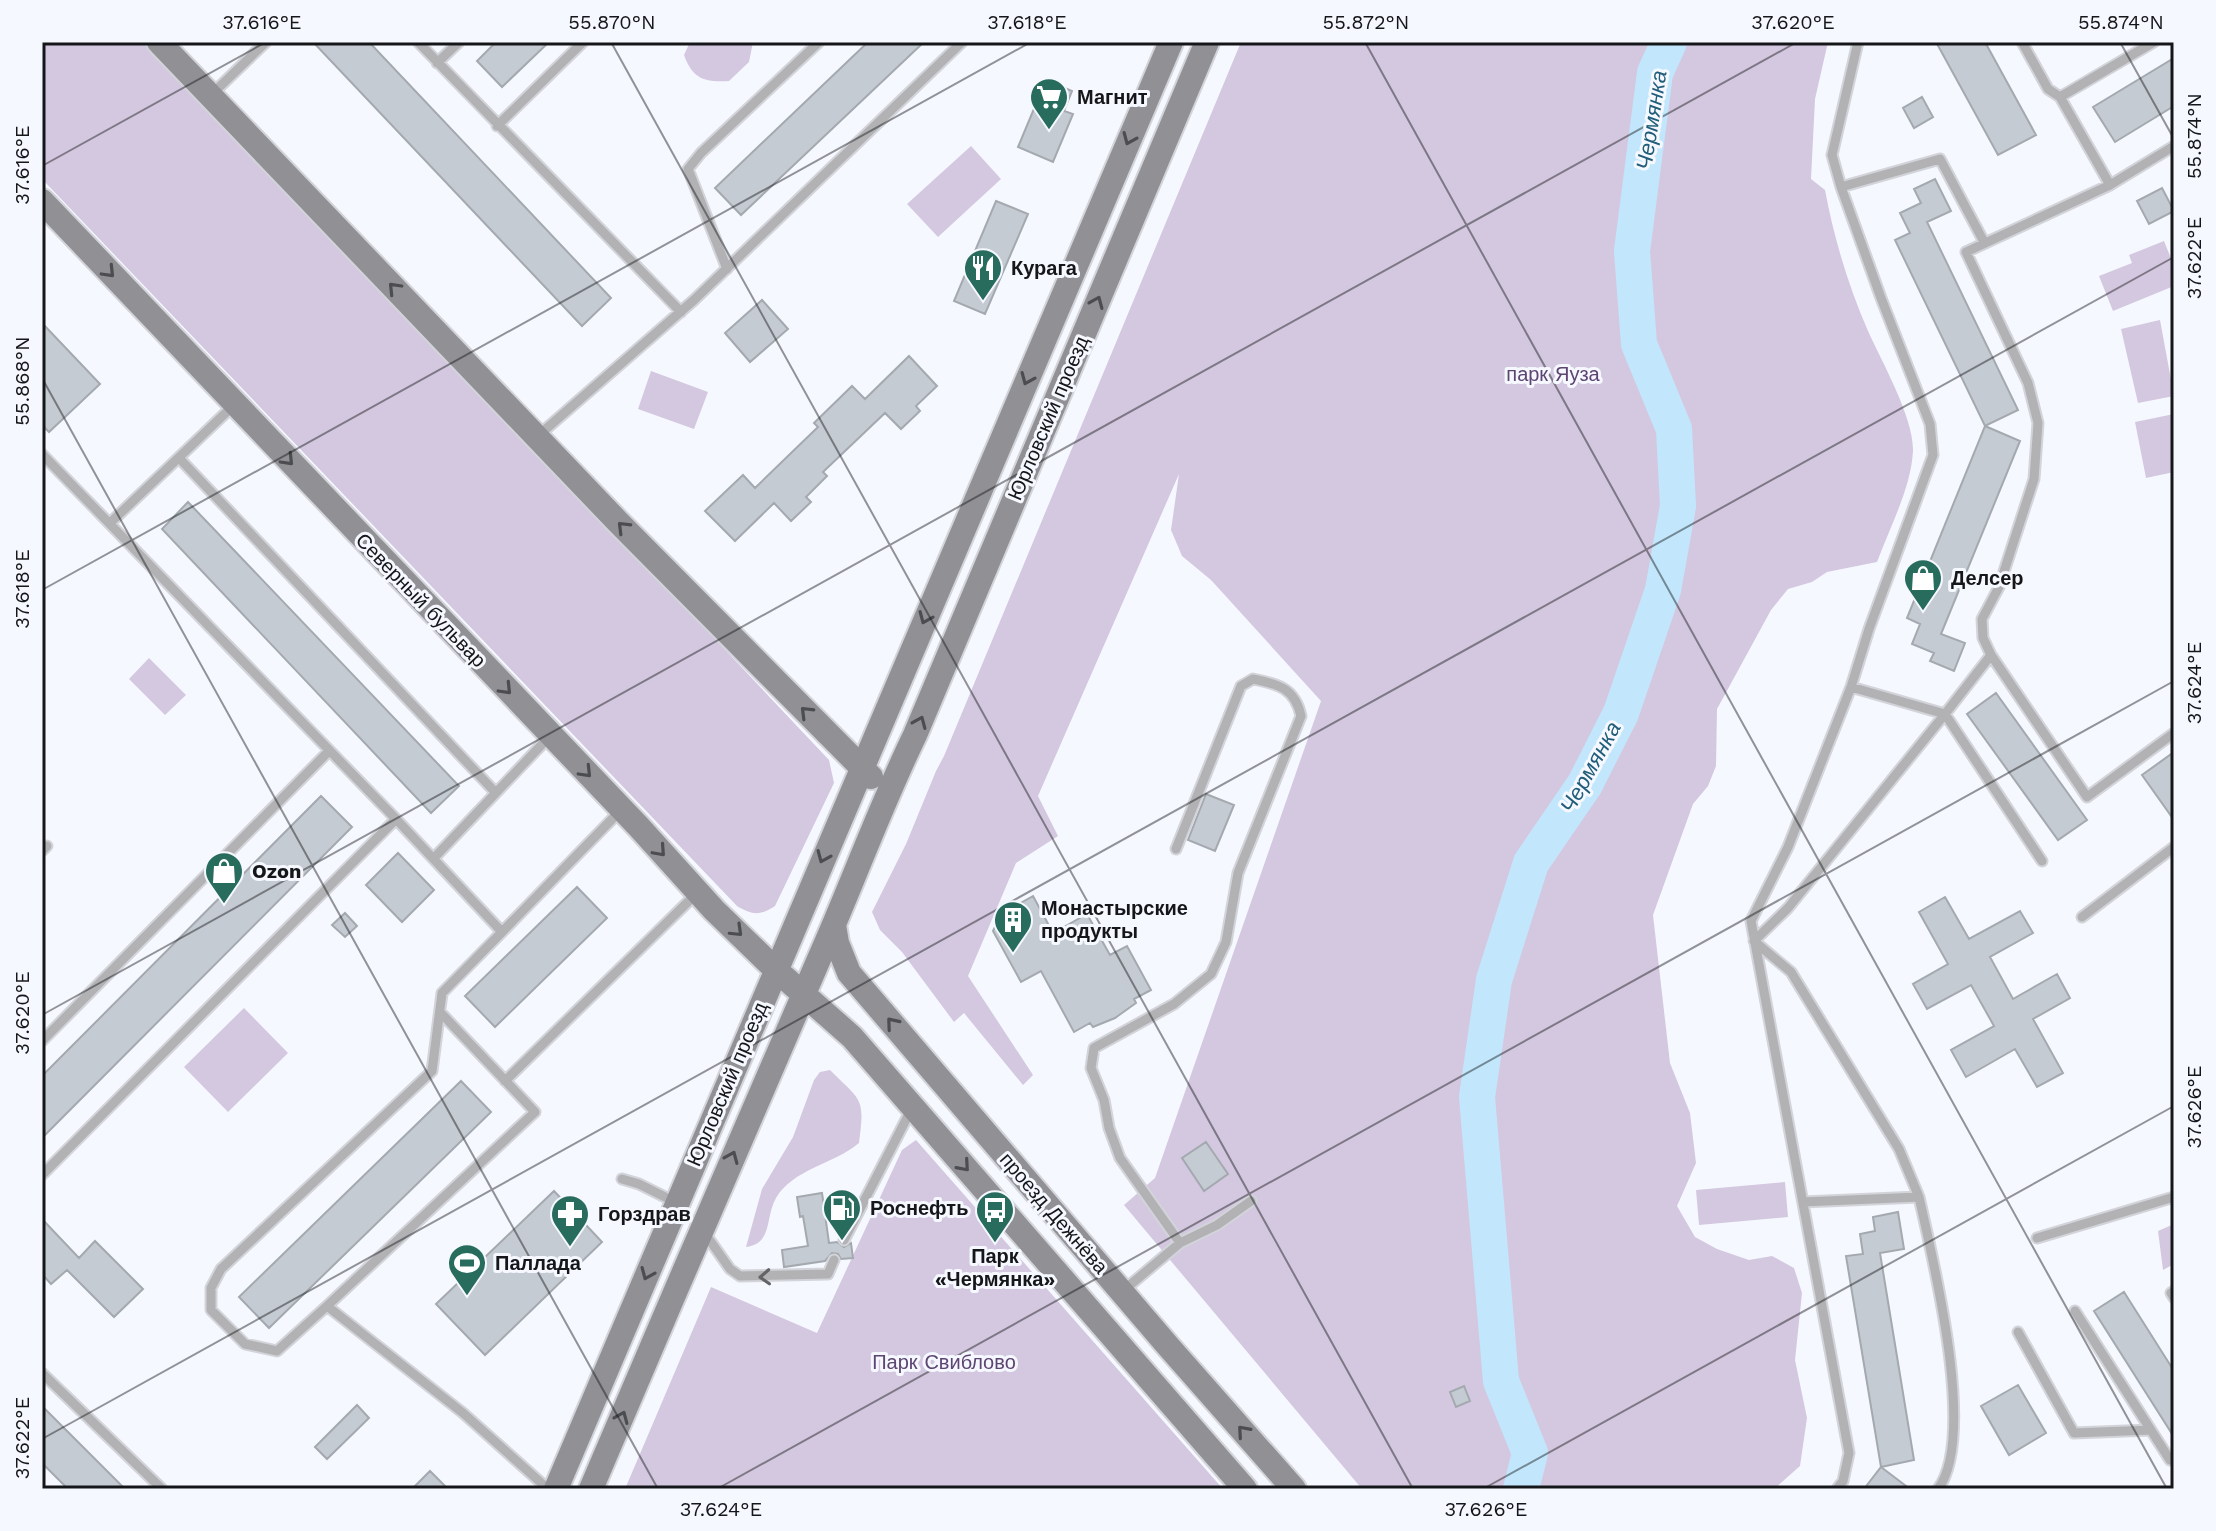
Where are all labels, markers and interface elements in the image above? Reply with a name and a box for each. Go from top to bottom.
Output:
text: 37.616°E [222,10,302,34]
text: 55.870°N [568,10,656,34]
text: 37.618°E [987,10,1067,34]
text: 55.872°N [1323,10,1409,34]
text: 37.620°E [1751,10,1835,34]
text: 55.874°N [2078,10,2164,34]
water label: Чермянка [1631,68,1672,172]
supermarket icon: Магнит [1028,76,1070,131]
place label: Магнит [1077,85,1148,109]
text: 55.874°N [2182,93,2206,179]
text: 37.616°E [10,125,34,205]
one-way arrow [1123,131,1139,146]
text: 37.622°E [2182,217,2206,299]
restaurant icon: Курага [962,247,1004,302]
place label: Курага [1011,256,1078,280]
one-way arrow [100,263,114,277]
one-way arrow [388,283,403,297]
one-way arrow [1088,296,1104,310]
street label: Юрловский проезд [1003,332,1094,504]
text: 55.868°N [10,336,34,426]
park label: парк Яуза [1506,362,1601,386]
one-way arrow [1021,370,1037,385]
one-way arrow [279,451,294,465]
one-way arrow [618,522,632,536]
street label: Северный бульвар [351,528,491,672]
text: 37.618°E [10,549,34,629]
shop icon: Делсер [1902,557,1944,612]
place label: Делсер [1951,566,2024,590]
one-way arrow [919,610,935,624]
text: 37.624°E [2182,642,2206,724]
one-way arrow [497,680,512,694]
one-way arrow [801,707,815,721]
one-way arrow [911,716,927,730]
water label: Чермянка [1555,717,1626,817]
one-way arrow [577,763,591,777]
one-way arrow [650,841,665,856]
one-way arrow [817,849,833,863]
shop icon: Ozon [203,850,245,905]
place label: Ozon [252,859,301,883]
place label: Монастырские продукты [1041,896,1188,943]
building icon: Монастырские продукты [992,899,1034,954]
one-way arrow [727,922,742,936]
text: 37.620°E [10,971,34,1055]
street label: Юрловский проезд [682,998,773,1170]
one-way arrow [887,1018,902,1033]
text: 37.626°E [2182,1065,2206,1149]
street label: проезд Дежнёва [995,1148,1114,1279]
one-way arrow [723,1151,739,1165]
one-way arrow [954,1157,969,1171]
fuel station icon: Роснефть [821,1187,863,1242]
bus stop icon: Парк «Чермянка» [974,1189,1016,1244]
pharmacy icon: Горздрав [549,1193,591,1248]
place label: Роснефть [870,1196,968,1220]
place label: Горздрав [598,1202,691,1226]
sports icon: Паллада [446,1242,488,1297]
place label: Парк «Чермянка» [935,1244,1055,1291]
place label: Паллада [495,1251,582,1275]
one-way arrow [640,1266,656,1281]
one-way arrow [758,1268,771,1285]
park label: Парк Свиблово [872,1350,1016,1374]
text: 37.622°E [10,1397,34,1479]
one-way arrow [612,1411,628,1425]
one-way arrow [1238,1425,1252,1440]
text: 37.624°E [680,1497,762,1521]
text: 37.626°E [1444,1497,1528,1521]

